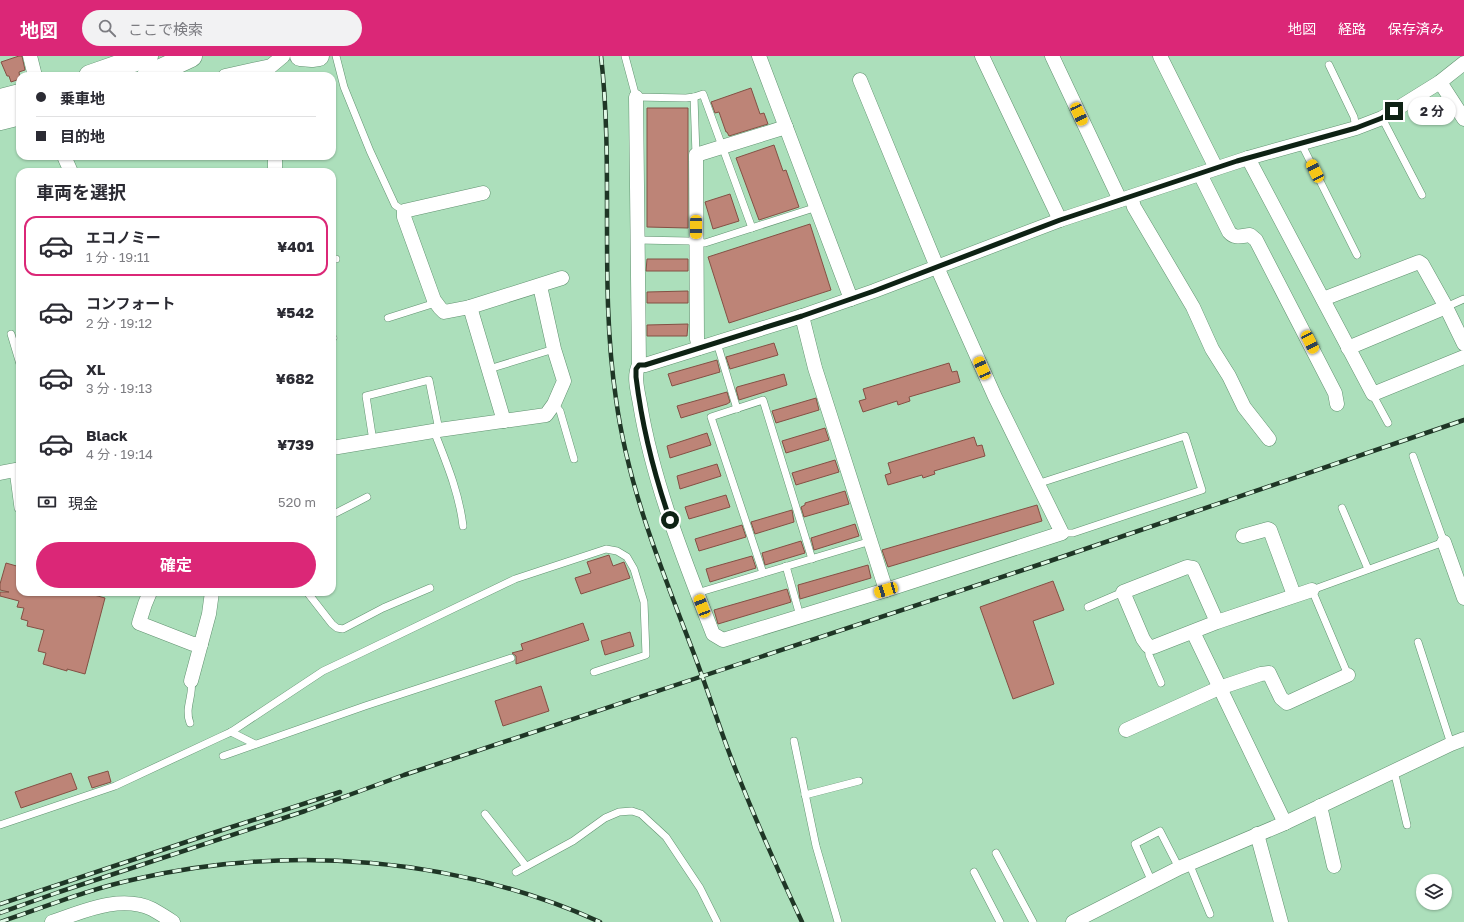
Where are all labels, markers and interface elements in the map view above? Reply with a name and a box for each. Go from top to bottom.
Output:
search box [82,10,362,46]
icon: search [96,17,118,39]
text: 地図 [20,18,58,41]
text: ここで検索 [128,20,203,38]
text: 地図 [1288,20,1316,37]
text: 経路 [1338,20,1366,37]
text: 保存済み [1388,20,1444,37]
text: 乗車地 [60,89,105,107]
callout: 2 分 [1408,97,1456,125]
car [1068,101,1090,127]
route end [1385,102,1403,120]
text: 2 分 [1420,103,1444,119]
text: 目的地 [60,127,105,145]
car [1304,158,1326,184]
text: 車両を選択 [36,181,126,203]
car [690,215,702,239]
icon: car [38,228,74,264]
text: エコノミー [86,228,161,246]
text: ¥401 [277,237,314,255]
text: 1 分 · 19:11 [86,249,150,265]
icon: car [38,294,74,330]
text: コンフォート [86,294,176,312]
text: ¥542 [276,303,314,321]
text: 2 分 · 19:12 [86,315,152,331]
car [1299,329,1321,355]
car [972,355,992,381]
icon: car [38,360,74,396]
text: XL [86,360,105,378]
text: ¥682 [276,369,314,387]
text: 3 分 · 19:13 [86,380,152,396]
icon: car [38,426,74,462]
text: Black [86,426,128,444]
text: ¥739 [277,435,314,453]
text: 4 分 · 19:14 [86,446,153,462]
icon: cash [36,491,58,513]
text: 現金 [68,494,98,512]
text: 520 m [278,494,316,510]
route start [661,511,679,529]
button: 確定 [36,542,316,588]
car [873,581,899,599]
car [692,593,712,619]
map controls [1416,874,1452,910]
button: layers [1416,874,1452,910]

